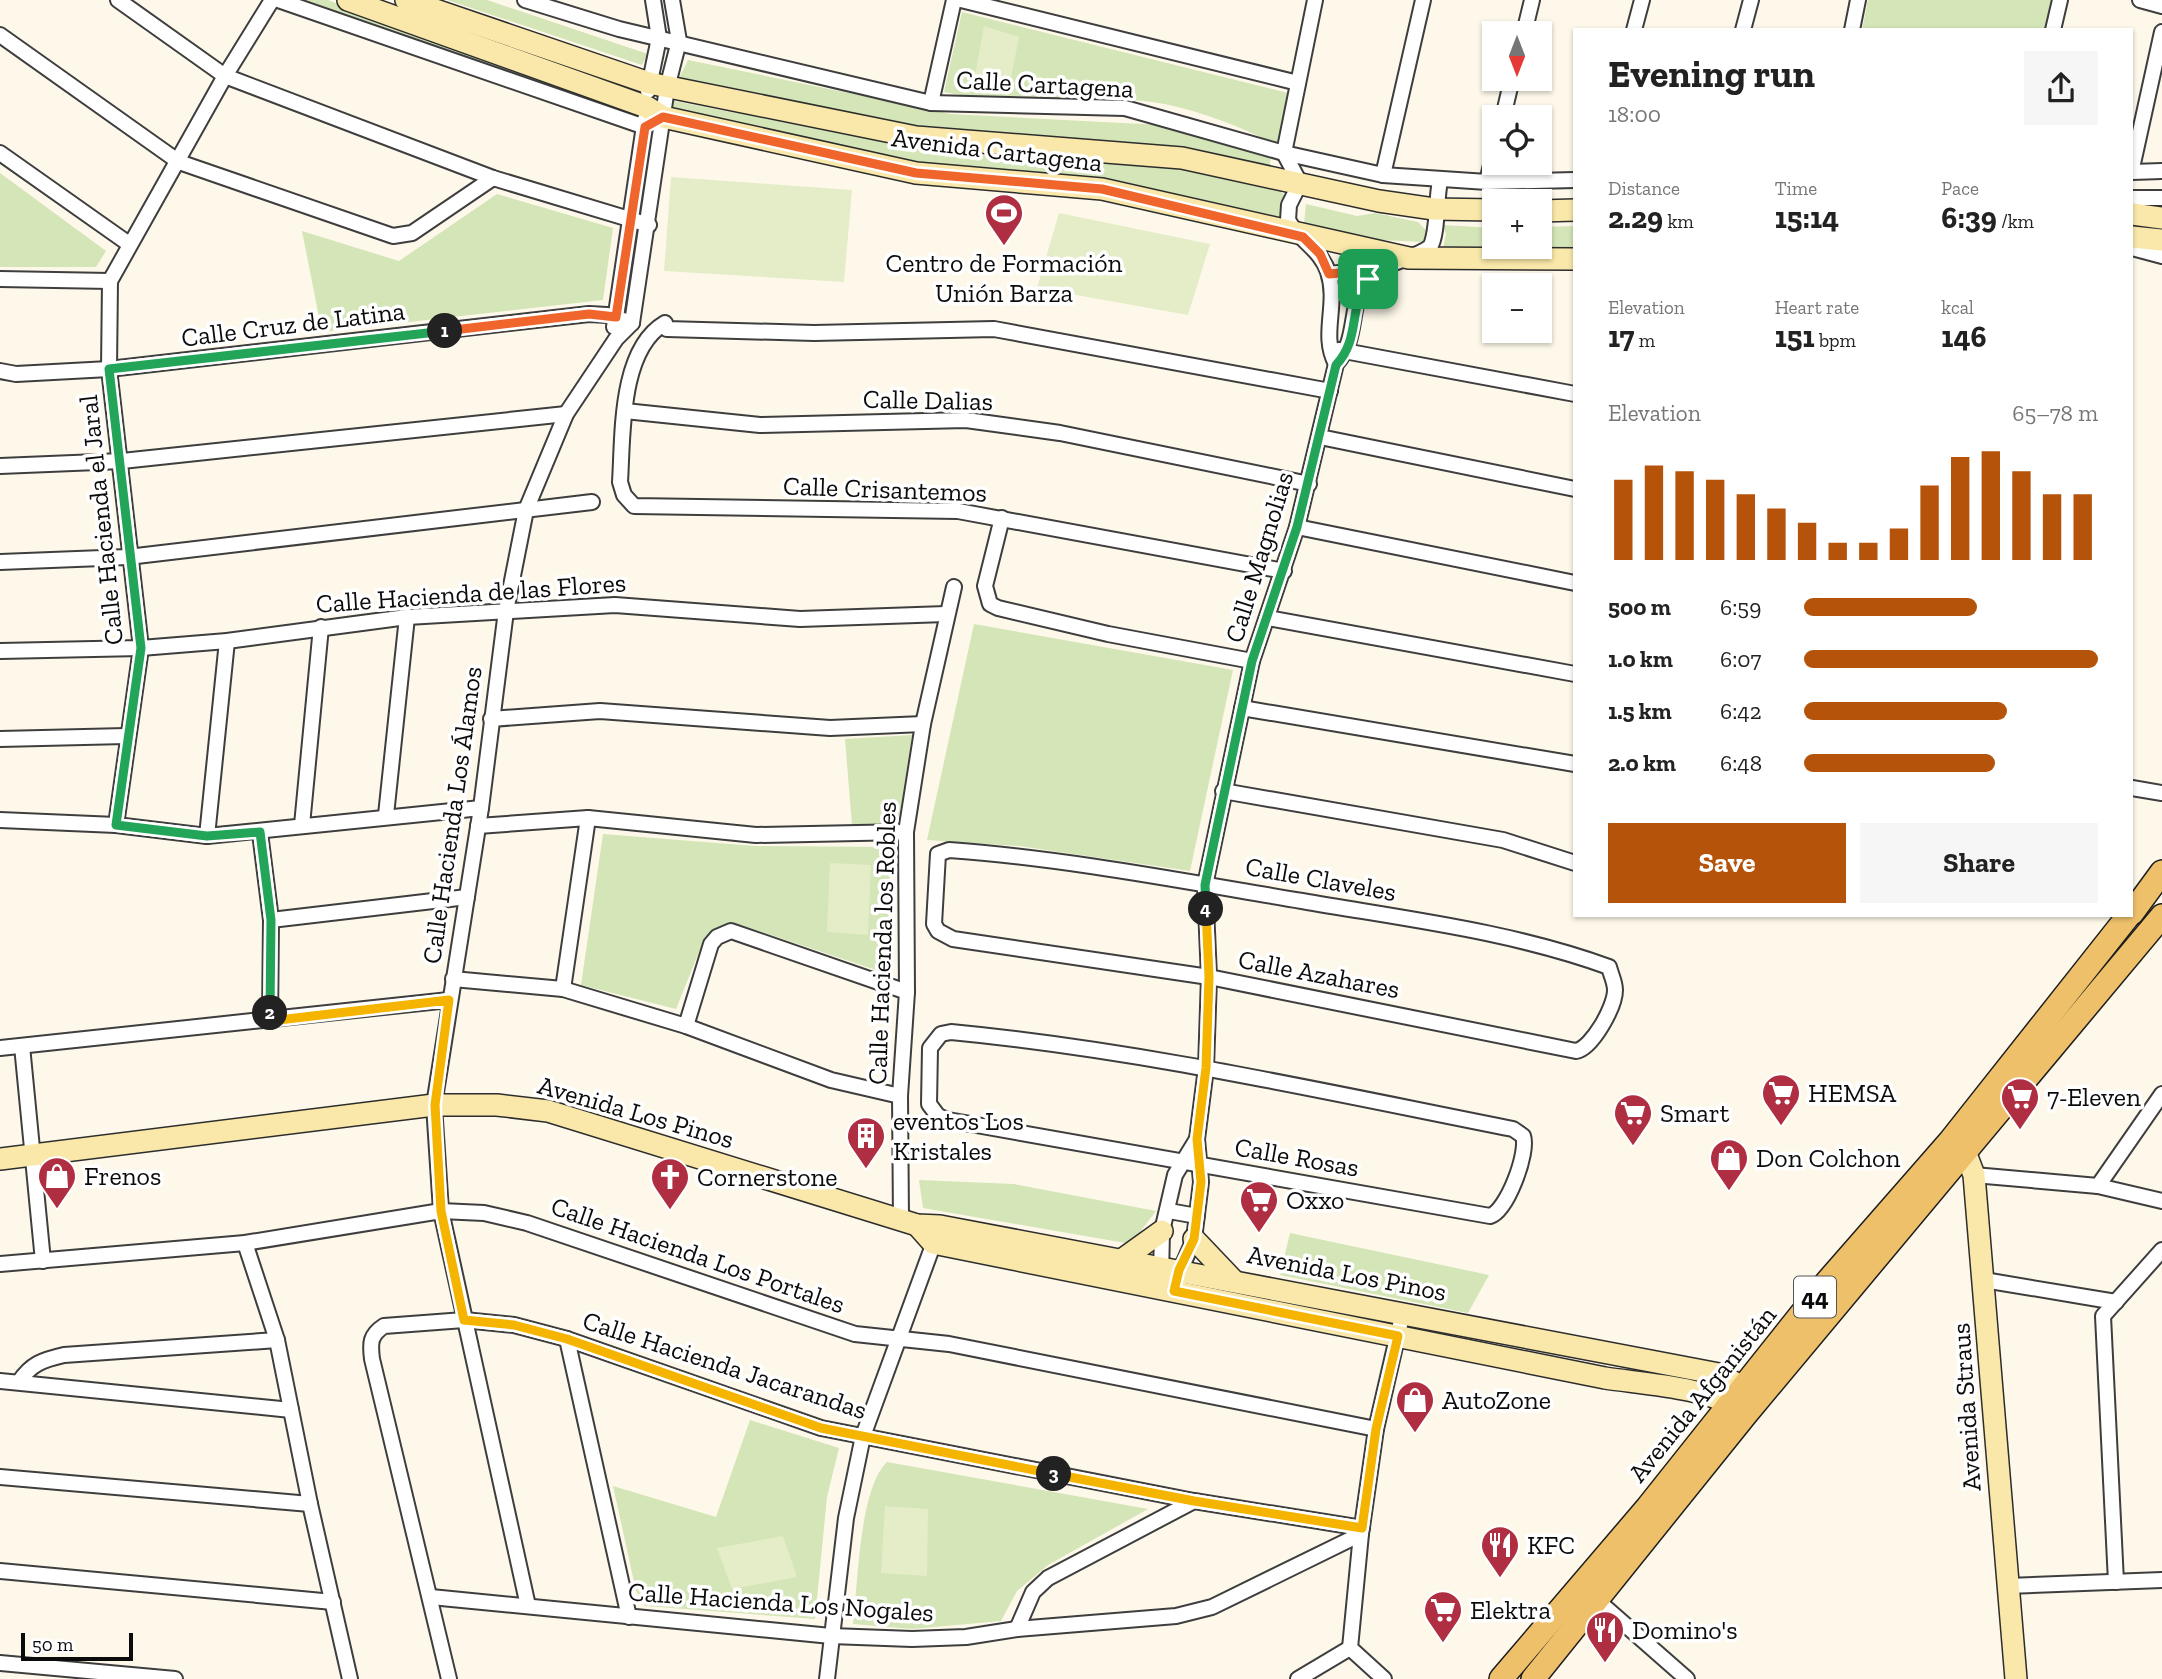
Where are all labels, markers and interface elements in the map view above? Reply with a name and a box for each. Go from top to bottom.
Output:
north arrow [1482,21,1552,91]
map controls [1482,21,1552,343]
text: Evening run [1608,51,1815,97]
button: share [2024,51,2098,125]
street label: Calle Cartagena [955,63,1135,105]
text: 18:00 [1608,100,1661,128]
button: locate [1482,105,1552,175]
street label: Avenida Cartagena [890,121,1105,179]
text: Distance [1608,177,1680,200]
text: Time [1775,177,1817,200]
text: Pace [1941,177,1979,200]
button: + [1482,189,1552,259]
sports icon: Centro de Formación Unión Barza [983,192,1025,247]
text: 2.29 [1608,200,1663,236]
text: 15:14 [1775,200,1839,236]
text: 6:39 [1941,200,1997,236]
text: km [1663,210,1694,233]
text: /km [1997,210,2034,233]
place label: Centro de Formación Unión Barza [886,247,1123,309]
pin [1338,249,1398,309]
icon: arrive [1349,260,1387,298]
button: − [1482,273,1552,343]
street label: Calle Cruz de Latina [179,294,407,354]
text: Elevation [1608,296,1685,319]
text: Heart rate [1775,296,1859,319]
text: kcal [1941,296,1974,319]
pin: 1 [428,314,462,348]
text: 1 [441,319,448,342]
text: 17 [1608,319,1634,355]
text: 151 [1775,319,1815,355]
text: 146 [1941,319,1987,355]
text: m [1634,329,1655,352]
text: bpm [1815,329,1856,352]
street label: Calle Dalias [863,383,993,417]
street label: Calle Hacienda el Jaral [72,393,130,647]
text: Elevation [1608,399,1701,427]
text: 65–78 m [2012,399,2098,427]
street label: Calle Magnolias [1218,468,1300,646]
street label: Calle Crisantemos [782,469,988,509]
street label: Calle Hacienda de las Flores [315,566,627,620]
text: 500 m [1608,593,1671,621]
text: 6:59 [1720,593,1761,621]
text: 1.0 km [1608,645,1673,673]
text: 6:07 [1720,645,1761,673]
street label: Calle Hacienda Los Álamos [415,664,489,966]
text: 1.5 km [1608,697,1672,725]
text: 6:42 [1720,697,1762,725]
text: 2.0 km [1608,749,1676,777]
text: 6:48 [1720,749,1762,777]
street label: Calle Hacienda los Robles [861,801,903,1085]
button: Save [1608,823,1846,903]
button: Share [1860,823,2098,903]
street label: Calle Claveles [1243,850,1399,908]
pin: 4 [1188,892,1224,926]
text: 4 [1200,897,1211,920]
street label: Calle Azahares [1236,943,1402,1005]
pin: 2 [252,996,288,1030]
text: 2 [264,1001,275,1024]
street label: Avenida Los Pinos [534,1069,738,1155]
supermarket icon: HEMSA [1760,1072,1802,1127]
supermarket icon: 7-Eleven [1999,1076,2041,1131]
place label: HEMSA [1808,1077,1897,1109]
place label: 7-Eleven [2047,1081,2141,1113]
supermarket icon: Smart [1612,1092,1654,1147]
place label: Smart [1660,1097,1730,1129]
place label: eventos Los Kristales [893,1105,1024,1167]
building icon: eventos Los Kristales [845,1115,887,1170]
street label: Calle Rosas [1232,1130,1362,1184]
shop icon: Don Colchon [1708,1137,1750,1192]
place label: Don Colchon [1756,1142,1900,1174]
shop icon: Frenos [36,1155,78,1210]
church icon: Cornerstone [649,1156,691,1211]
place label: Frenos [84,1160,161,1192]
place label: Cornerstone [697,1161,838,1193]
supermarket icon: Oxxo [1238,1179,1280,1234]
place label: Oxxo [1286,1184,1344,1216]
street label: Calle Hacienda Los Portales [547,1190,849,1320]
street label: Avenida Los Pinos [1245,1238,1449,1308]
road number: 44 [1794,1276,1836,1317]
street label: Avenida Afganistán [1621,1299,1783,1488]
street label: Calle Hacienda Jacarandas [579,1304,871,1426]
street label: Avenida Straus [1944,1322,1988,1492]
shop icon: AutoZone [1394,1379,1436,1434]
place label: AutoZone [1442,1384,1551,1416]
pin: 3 [1036,1456,1072,1492]
text: 3 [1048,1462,1059,1485]
restaurant icon: KFC [1479,1524,1521,1579]
place label: KFC [1527,1529,1575,1561]
street label: Calle Hacienda Los Nogales [627,1575,935,1629]
supermarket icon: Elektra [1422,1589,1464,1644]
place label: Elektra [1470,1594,1552,1626]
restaurant icon: Domino's [1584,1609,1626,1664]
place label: Domino's [1632,1614,1738,1646]
scale bar [21,1630,133,1662]
text: 50 m [32,1633,73,1656]

